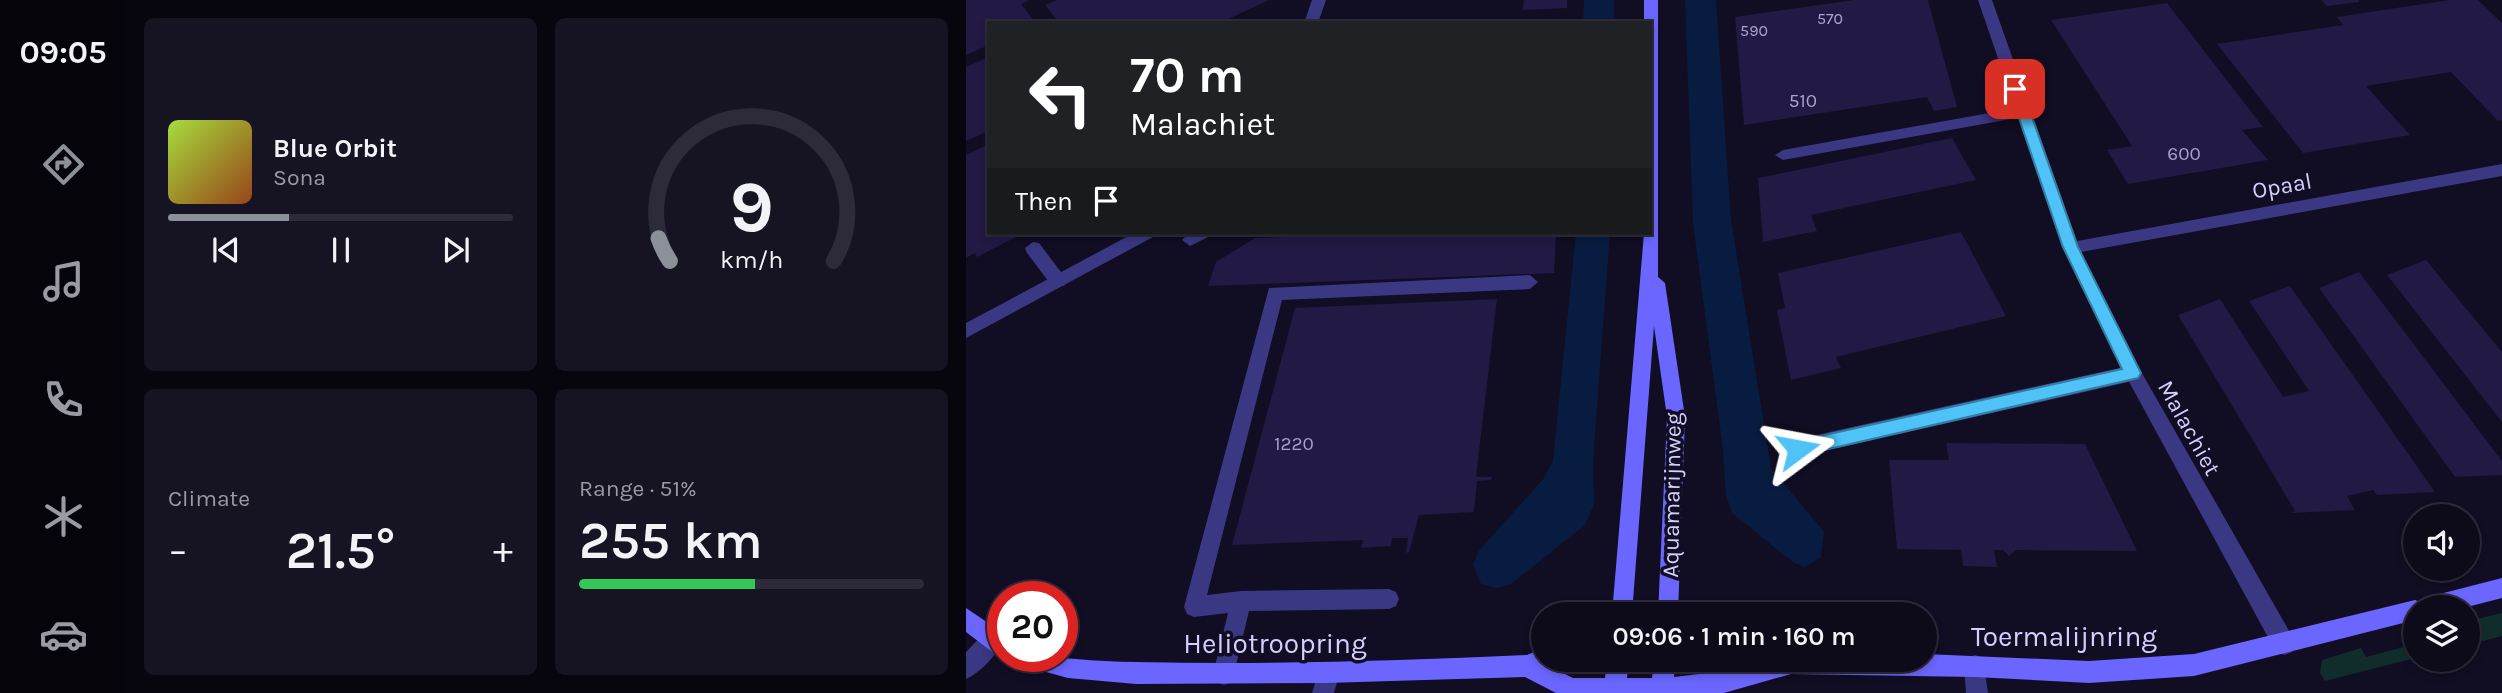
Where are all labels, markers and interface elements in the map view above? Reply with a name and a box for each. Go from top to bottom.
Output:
house number: 570 [1817,9,1843,28]
house number: 590 [1740,21,1768,40]
text: 09:05 [19,34,107,71]
text: 70 m [1130,47,1244,104]
icon: left [1015,49,1106,140]
pin [1985,59,2045,119]
icon: arrive [1996,70,2034,108]
house number: 510 [1789,90,1817,112]
text: Malachiet [1130,106,1275,143]
text: Blue Orbit [273,133,397,164]
icon: directions [39,140,88,189]
house number: 600 [2167,143,2201,165]
text: Sona [273,164,326,191]
text: 9 [729,164,774,249]
street label: Opaal [2250,167,2314,205]
icon: arrive [1087,182,1125,220]
text: Then [1015,186,1073,217]
icon: previous [207,231,245,269]
icon: pause [322,231,360,269]
icon: next [437,231,475,269]
text: km/h [720,245,783,274]
icon: music [39,257,88,306]
icon: phone [39,375,88,424]
street label: Malachiet [2152,376,2226,480]
street label: Aquamarijnweg [1657,412,1687,578]
position arrow [1761,412,1835,486]
house number: 1220 [1274,433,1314,455]
text: Range · 51% [579,475,697,502]
text: Climate [168,485,250,512]
icon: climate [39,492,88,541]
map controls [2403,504,2480,672]
button: sound [2403,504,2480,581]
text: 255 km [579,510,763,571]
text: 21.5° [286,520,395,581]
text: − [168,528,188,573]
text: + [493,528,513,573]
speed limit sign: 20 [987,581,1078,672]
button: layers [2403,595,2480,672]
icon: car [39,610,88,659]
street label: Toermalijnring [1971,620,2157,653]
text: 09:06 · 1 min · 160 m [1612,621,1856,652]
street label: Heliotroopring [1183,627,1367,660]

